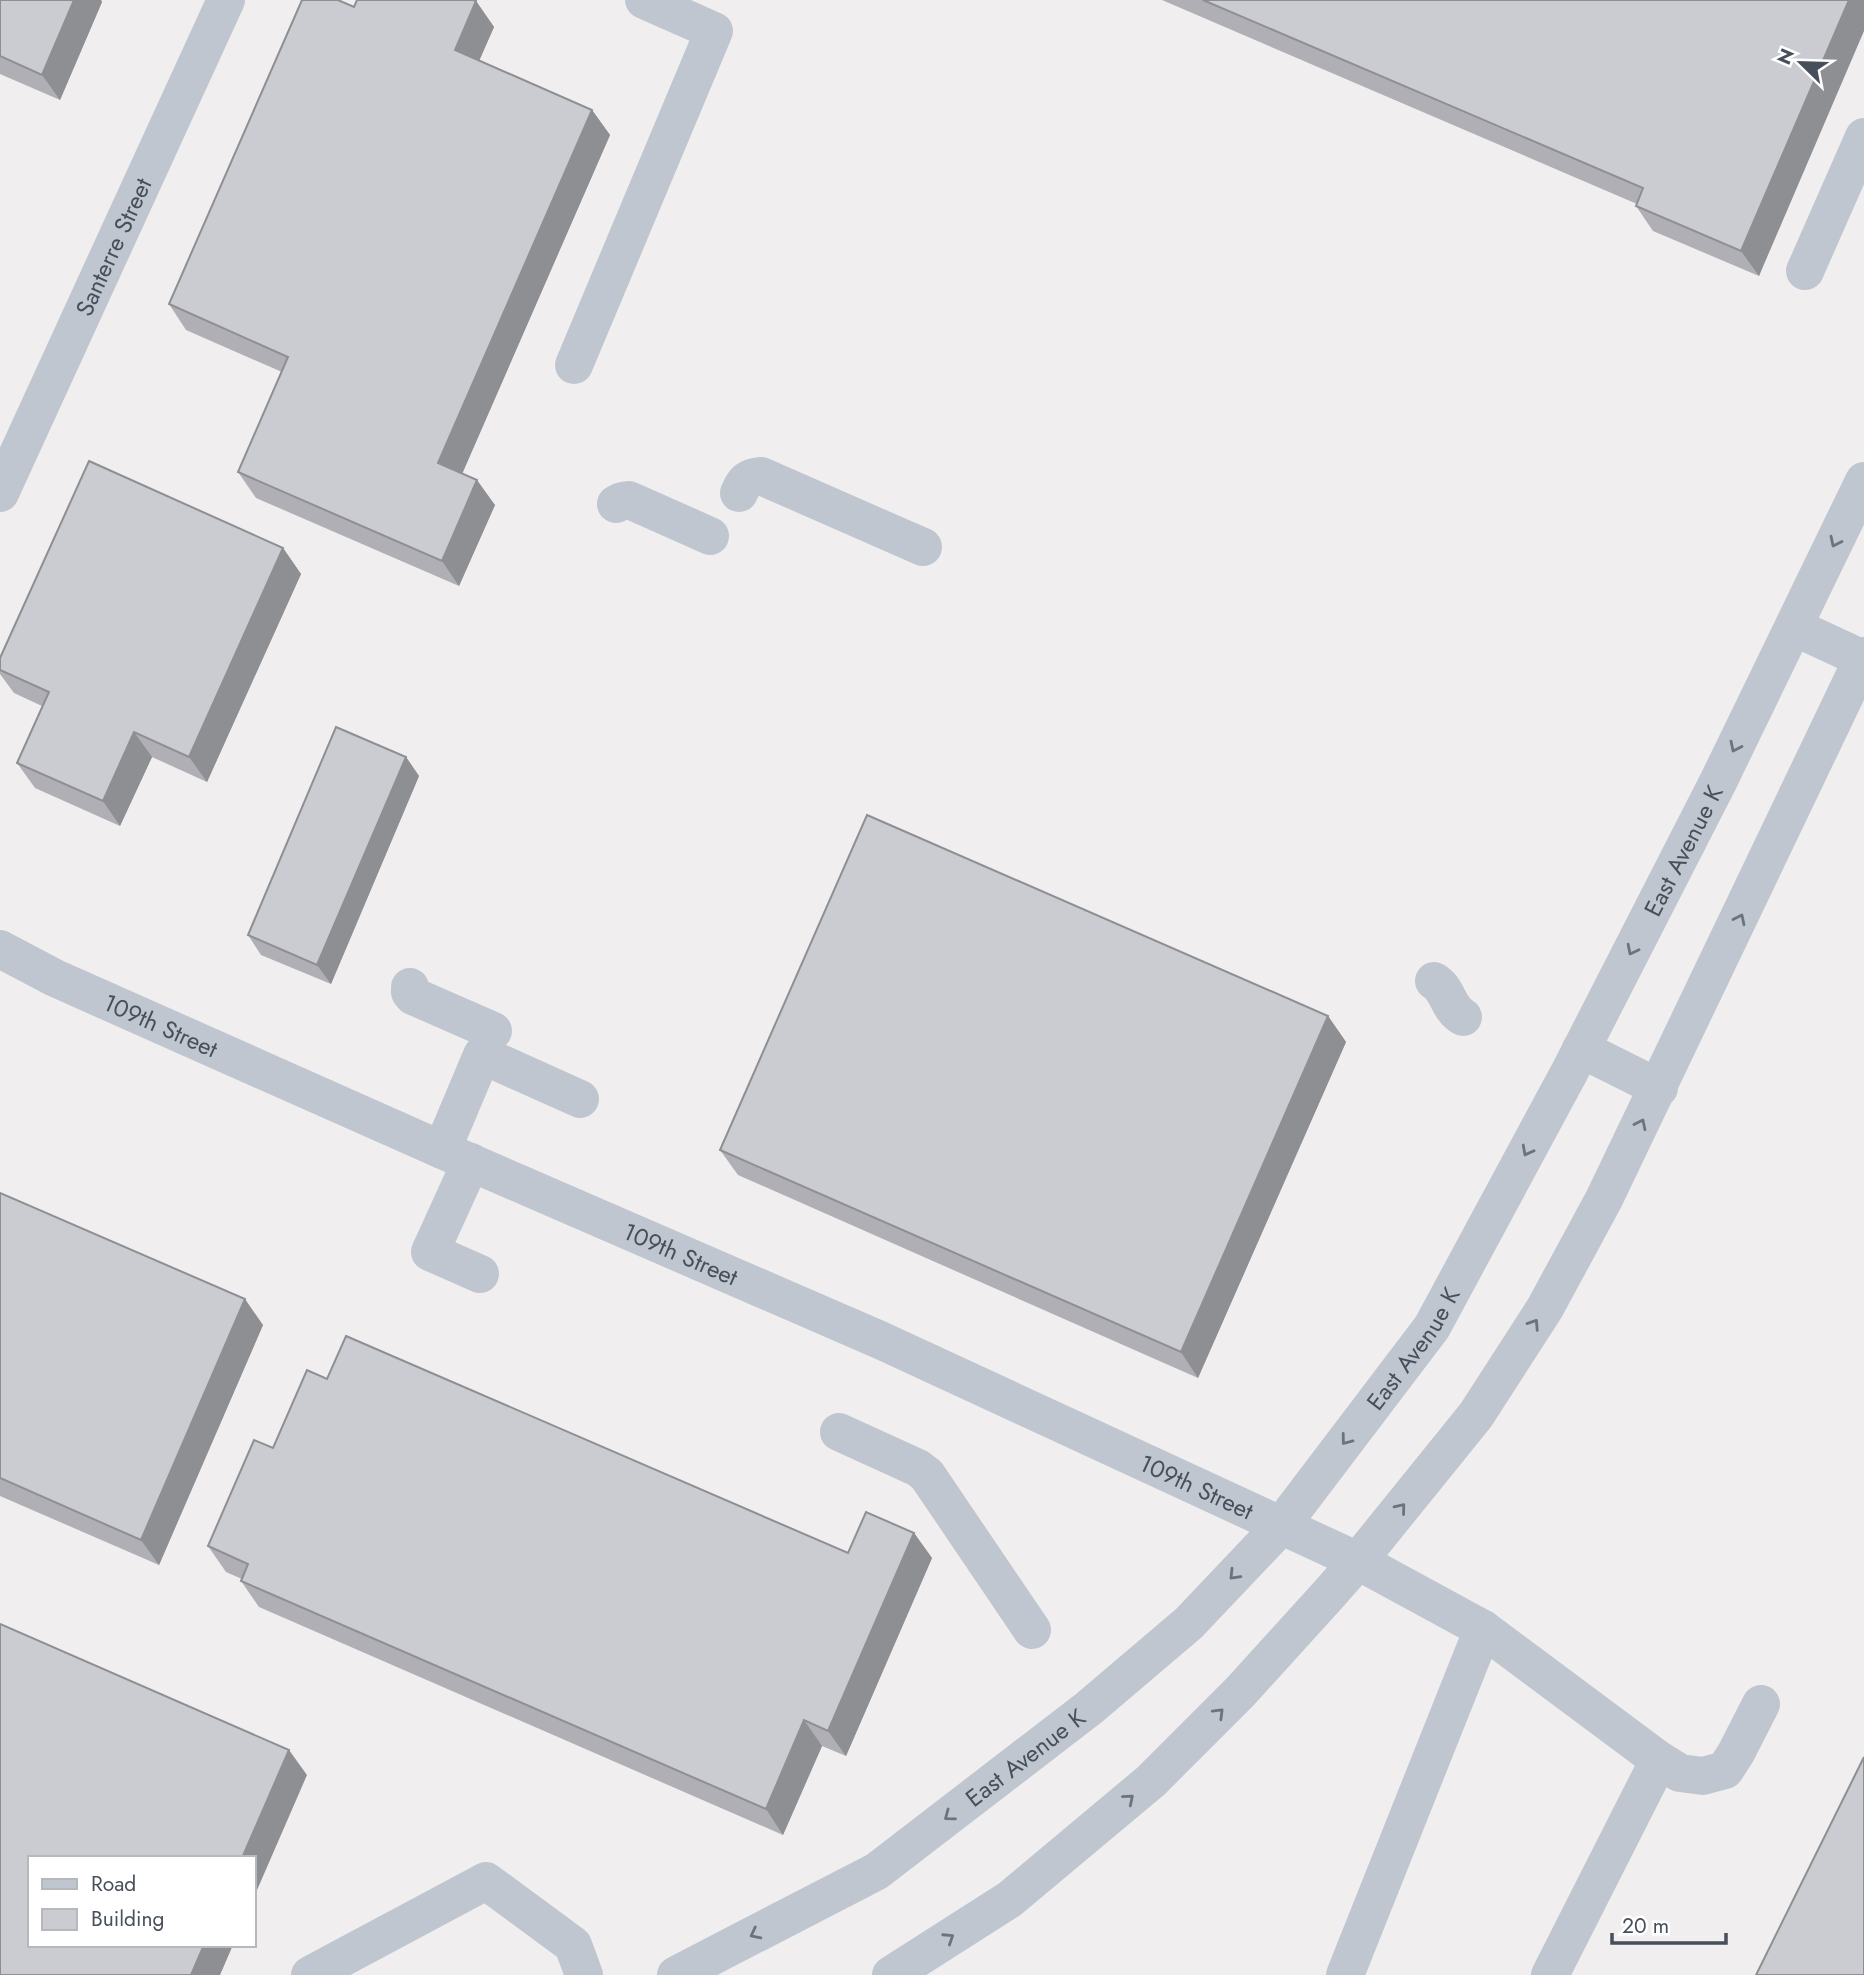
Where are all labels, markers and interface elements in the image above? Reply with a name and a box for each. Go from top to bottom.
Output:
north arrow [1766,28,1836,98]
text: N [1770,44,1801,69]
street label: Santerre Street [66,172,160,321]
one-way arrow [1829,535,1843,547]
one-way arrow [1730,740,1744,752]
street label: East Avenue K [1635,779,1731,922]
one-way arrow [1731,913,1745,926]
one-way arrow [1627,943,1641,955]
street label: 109th Street [98,984,224,1066]
one-way arrow [1633,1119,1647,1131]
one-way arrow [1522,1144,1535,1157]
street label: 109th Street [618,1213,744,1294]
street label: East Avenue K [1358,1280,1468,1417]
one-way arrow [1526,1319,1539,1332]
one-way arrow [1342,1432,1355,1445]
street label: 109th Street [1134,1445,1260,1528]
one-way arrow [1392,1504,1405,1516]
one-way arrow [1230,1567,1243,1580]
street label: East Avenue K [958,1699,1093,1815]
one-way arrow [1211,1708,1224,1721]
one-way arrow [1120,1795,1133,1807]
one-way arrow [944,1808,956,1821]
legend [28,1856,256,1947]
text: Road [91,1869,136,1899]
scale bar [1612,1902,1726,1946]
text: Building [91,1904,164,1934]
text: 20 m [1622,1911,1669,1941]
one-way arrow [750,1925,762,1939]
one-way arrow [941,1934,954,1947]

